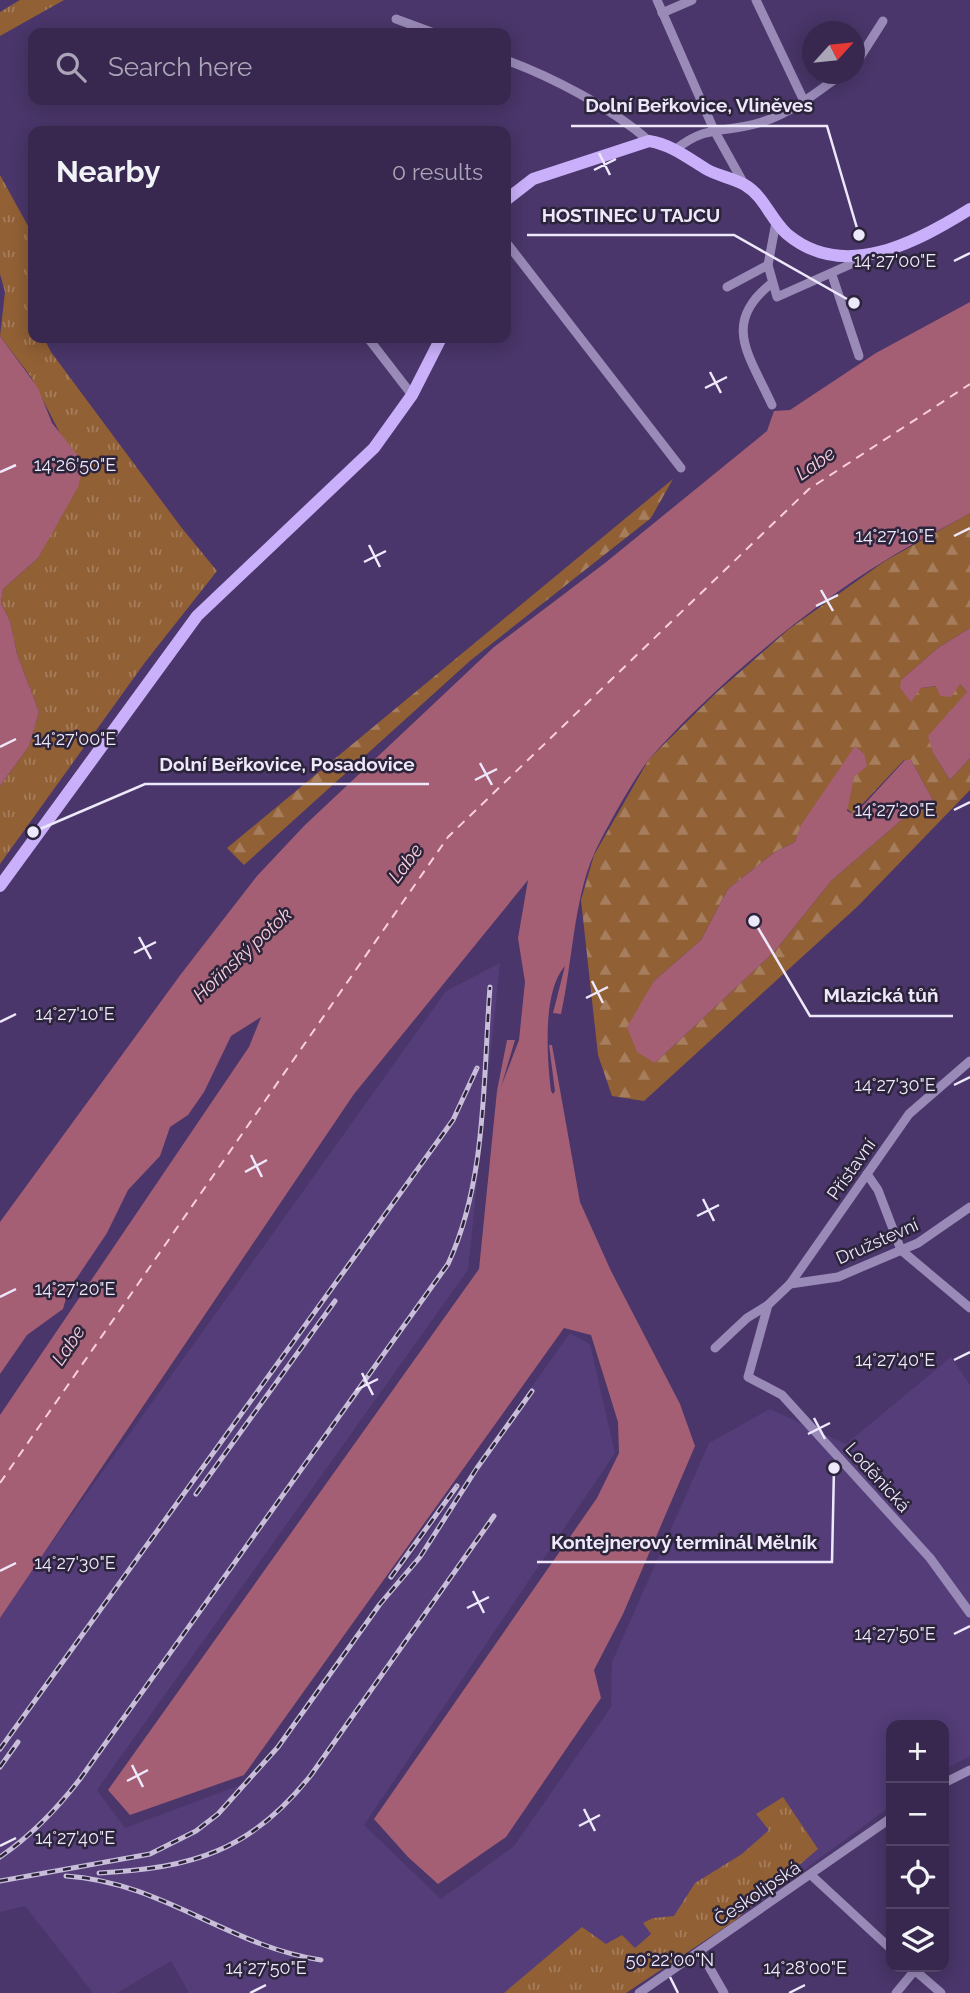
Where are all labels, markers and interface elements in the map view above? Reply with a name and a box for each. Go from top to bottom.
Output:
north arrow [802,21,865,84]
search box [28,28,511,105]
icon: search [52,48,90,86]
text: Search here [108,52,252,82]
callout: Dolní Beřkovice, Vliněves [571,86,827,126]
text: Dolní Beřkovice, Vliněves [585,94,813,116]
text: Nearby [56,154,160,189]
text: 0 results [392,158,483,185]
callout: HOSTINEC U TAJCU [527,195,734,235]
text: HOSTINEC U TAJCU [542,204,720,226]
text: 14°27'00"E [854,250,936,271]
water label: Labe [791,442,839,484]
text: 14°26'50"E [34,454,116,475]
text: 14°27'10"E [855,525,935,546]
text: 14°27'00"E [34,728,116,749]
callout: Dolní Beřkovice, Posadovice [145,744,429,784]
text: Dolní Beřkovice, Posadovice [159,753,415,775]
text: 14°27'20"E [854,799,936,820]
water label: Labe [383,839,427,887]
water label: Hořínský potok [188,903,296,1005]
callout: Mlazická tůň [810,976,953,1016]
text: Mlazická tůň [824,984,938,1006]
text: 14°27'10"E [35,1003,115,1024]
text: 14°27'30"E [854,1074,936,1095]
street label: Přístavní [822,1134,880,1204]
street label: Družstevní [833,1214,921,1268]
text: 14°27'20"E [34,1278,116,1299]
water label: Labe [47,1321,89,1369]
text: 14°27'40"E [855,1349,935,1370]
street label: Loděnická [841,1438,915,1516]
callout: Kontejnerový terminál Mělník [537,1522,832,1562]
text: Kontejnerový terminál Mělník [551,1531,818,1553]
text: 14°27'30"E [34,1552,116,1573]
text: 14°27'50"E [854,1623,936,1644]
map controls [886,1720,949,1972]
button: + [886,1720,949,1783]
button: − [886,1783,949,1846]
text: 14°27'40"E [35,1827,115,1848]
button: locate [886,1846,949,1909]
street label: Českolipská [709,1856,804,1929]
button: layers [886,1909,949,1972]
text: 50°22'00"N [626,1949,714,1970]
text: 14°27'50"E [225,1957,307,1978]
text: 14°28'00"E [763,1957,847,1978]

